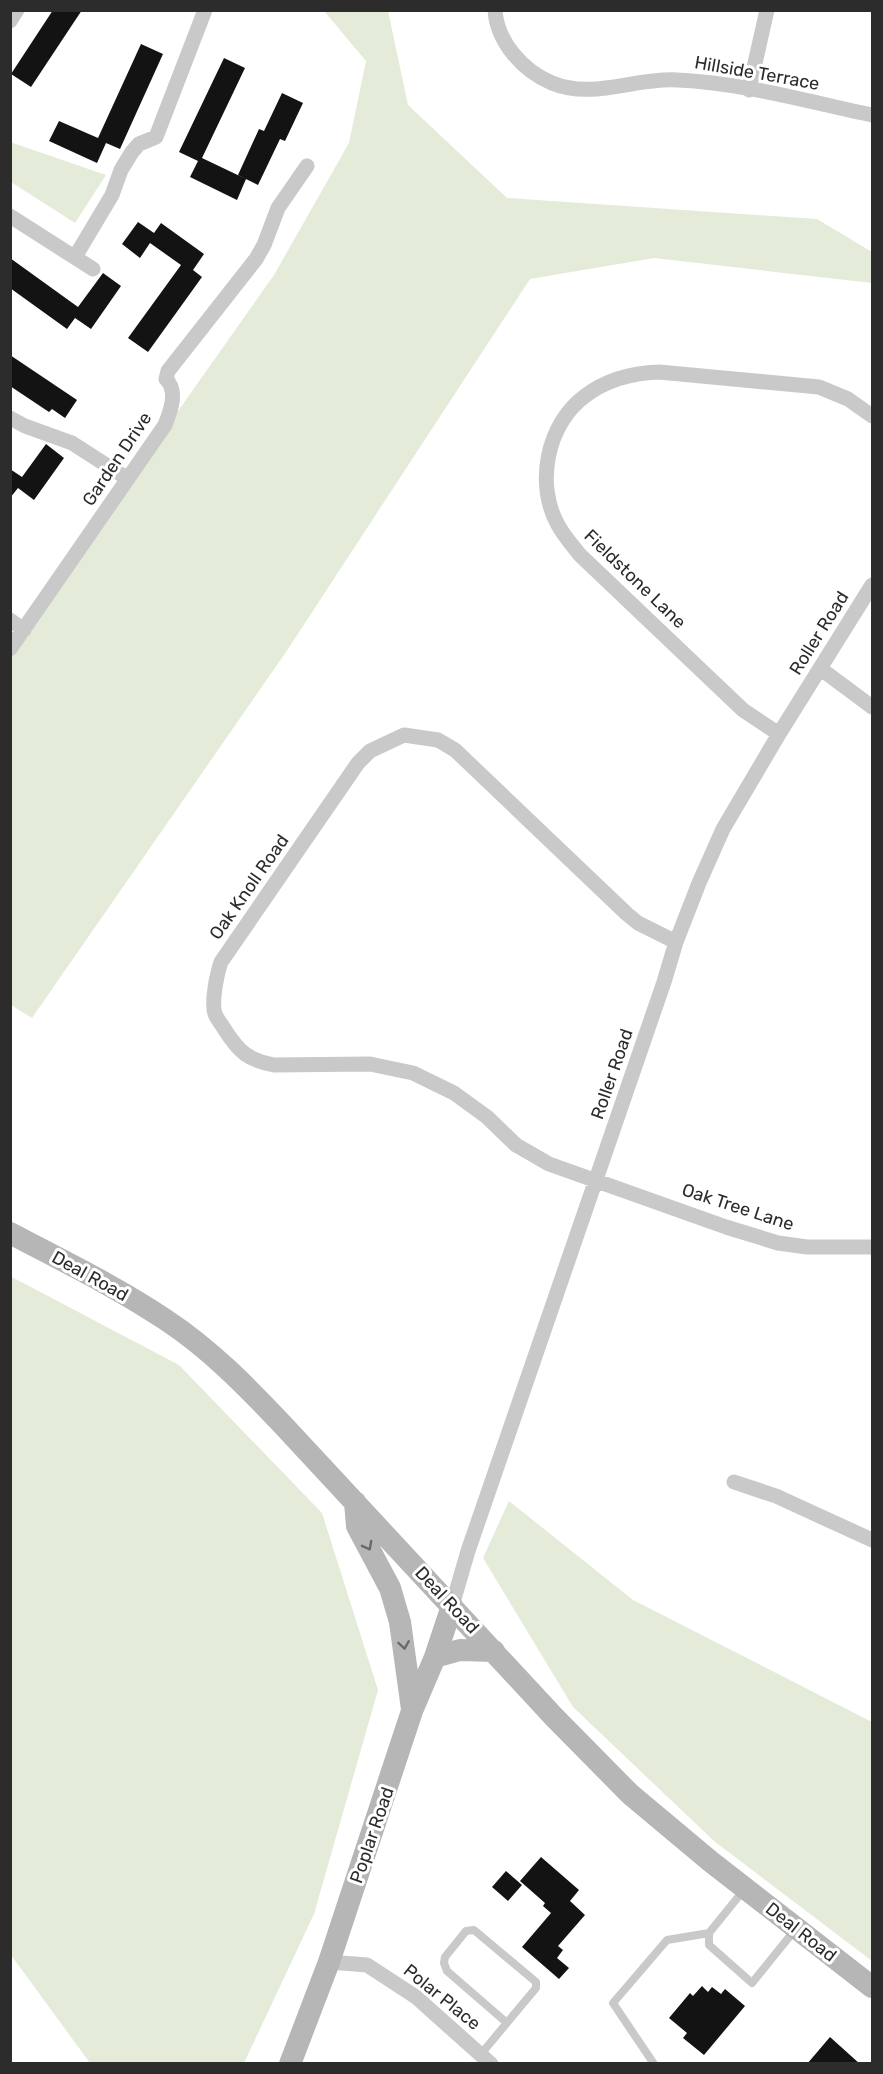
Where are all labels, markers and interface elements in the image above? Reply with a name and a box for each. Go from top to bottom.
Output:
street label: Hillside Terrace [693,51,821,95]
street label: Garden Drive [78,408,156,510]
street label: Fieldstone Lane [580,525,690,633]
street label: Roller Road [785,587,853,679]
street label: Oak Knoll Road [205,830,293,944]
street label: Roller Road [586,1026,638,1122]
street label: Oak Tree Lane [679,1179,797,1235]
street label: Deal Road [48,1246,132,1306]
one-way arrow [361,1540,372,1550]
street label: Deal Road [410,1562,484,1638]
one-way arrow [397,1640,409,1649]
street label: Poplar Road [345,1784,399,1886]
street label: Deal Road [761,1898,841,1966]
street label: Polar Place [399,1959,485,2035]

